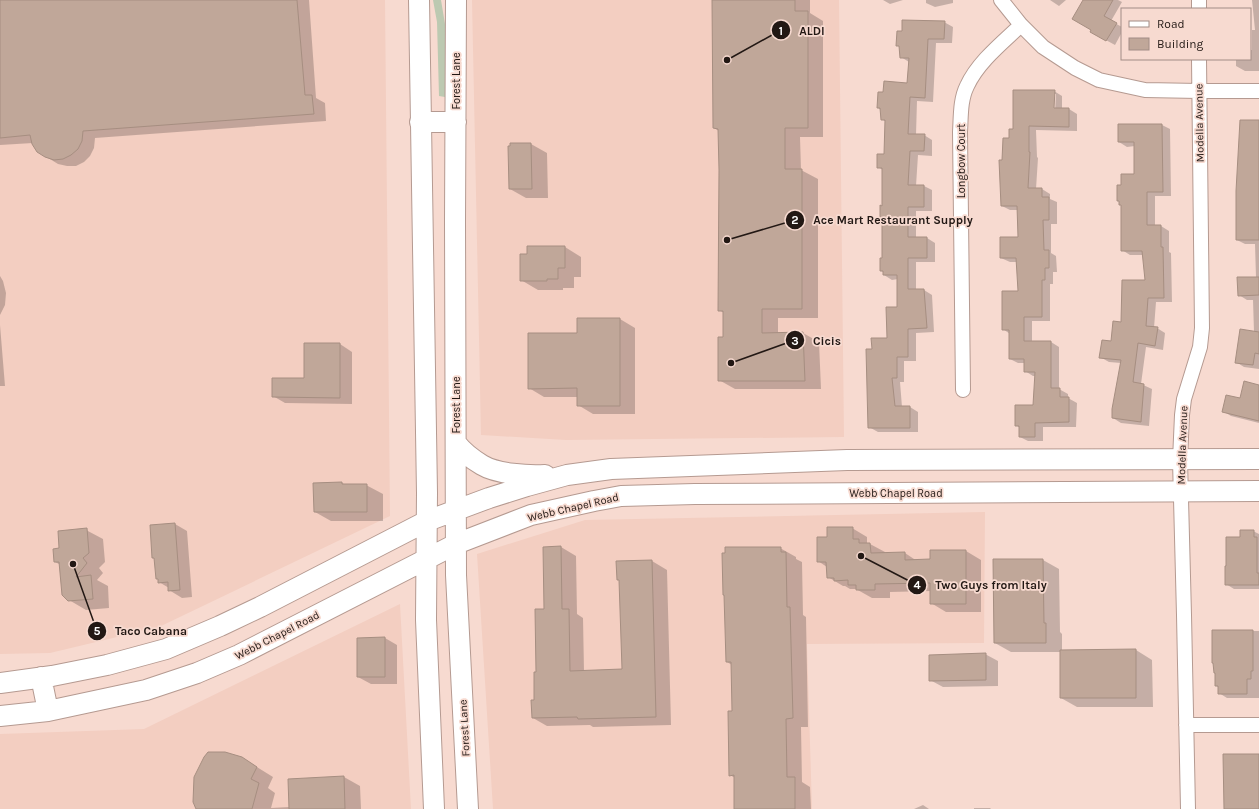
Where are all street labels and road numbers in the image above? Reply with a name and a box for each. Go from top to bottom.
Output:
street label: Forest Lane [450,52,463,110]
street label: Modella Avenue [1192,83,1207,162]
street label: Longbow Court [955,124,968,198]
street label: Forest Lane [450,376,463,434]
street label: Modella Avenue [1175,405,1190,484]
street label: Webb Chapel Road [849,487,943,500]
street label: Webb Chapel Road [526,491,620,524]
street label: Webb Chapel Road [233,608,322,662]
street label: Forest Lane [456,699,472,757]

